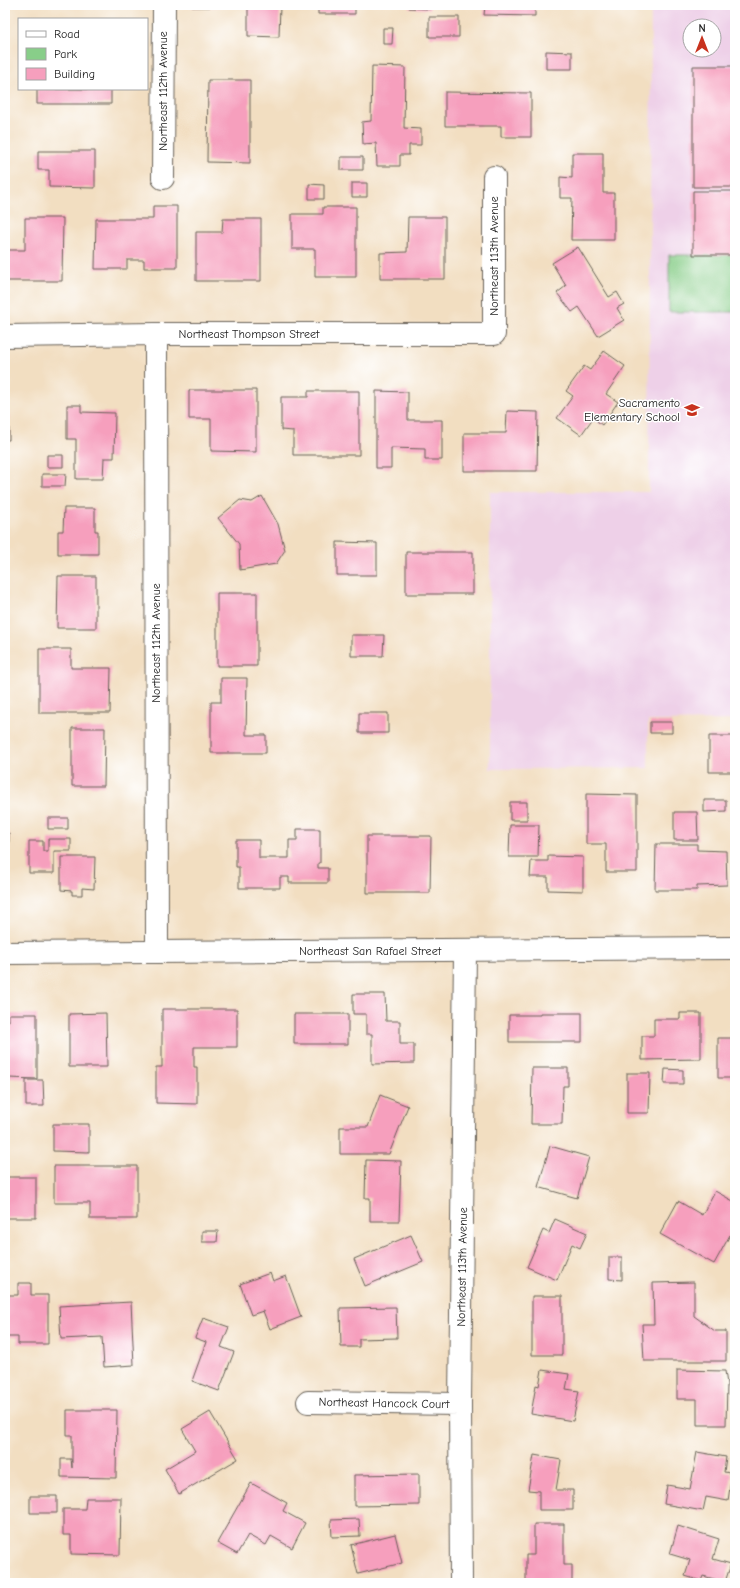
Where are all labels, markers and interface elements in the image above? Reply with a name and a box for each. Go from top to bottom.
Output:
legend [18,18,148,90]
north arrow [682,18,722,58]
text: N [698,22,706,35]
text: Road [54,27,80,41]
street label: Northeast 112th Avenue [156,31,170,151]
text: Park [54,47,77,61]
text: Building [54,67,95,81]
street label: Northeast 113th Avenue [487,196,501,316]
street label: Northeast Thompson Street [179,327,320,341]
place label: Sacramento Elementary School [584,396,680,424]
school or university icon: Sacramento Elementary School [683,401,701,419]
street label: Northeast 112th Avenue [149,583,163,703]
street label: Northeast San Rafael Street [299,944,442,958]
street label: Northeast 113th Avenue [454,1207,470,1327]
street label: Northeast Hancock Court [318,1395,450,1411]

